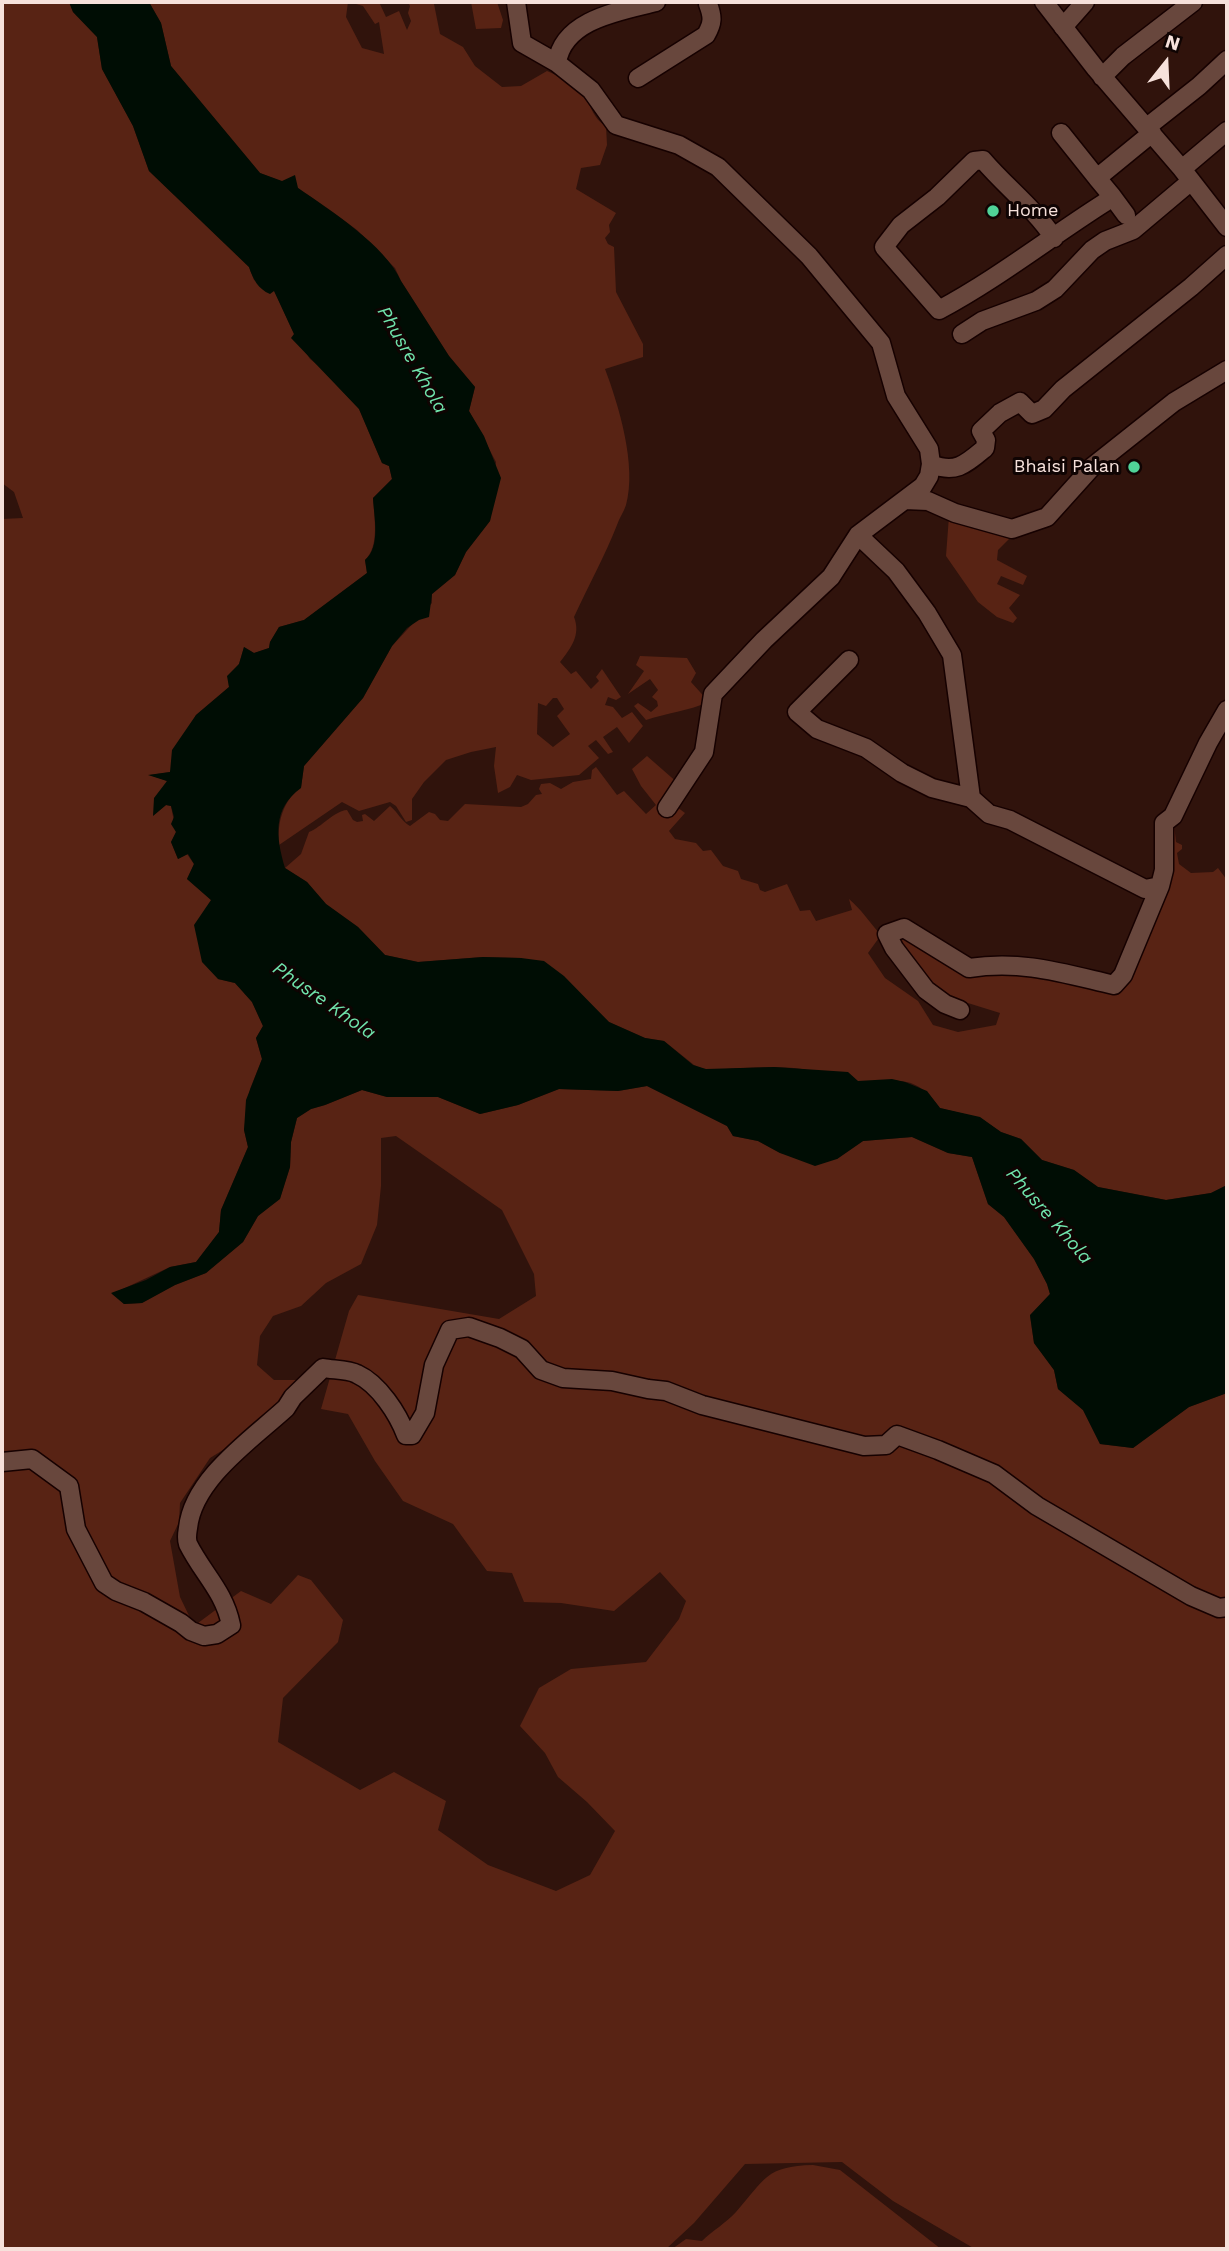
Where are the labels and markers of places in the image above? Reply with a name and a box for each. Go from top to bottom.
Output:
place label: Home [1007,200,1058,222]
marker: Home [985,203,1001,219]
place label: Bhaisi Palan [1014,456,1120,478]
marker: Bhaisi Palan [1126,459,1142,475]

